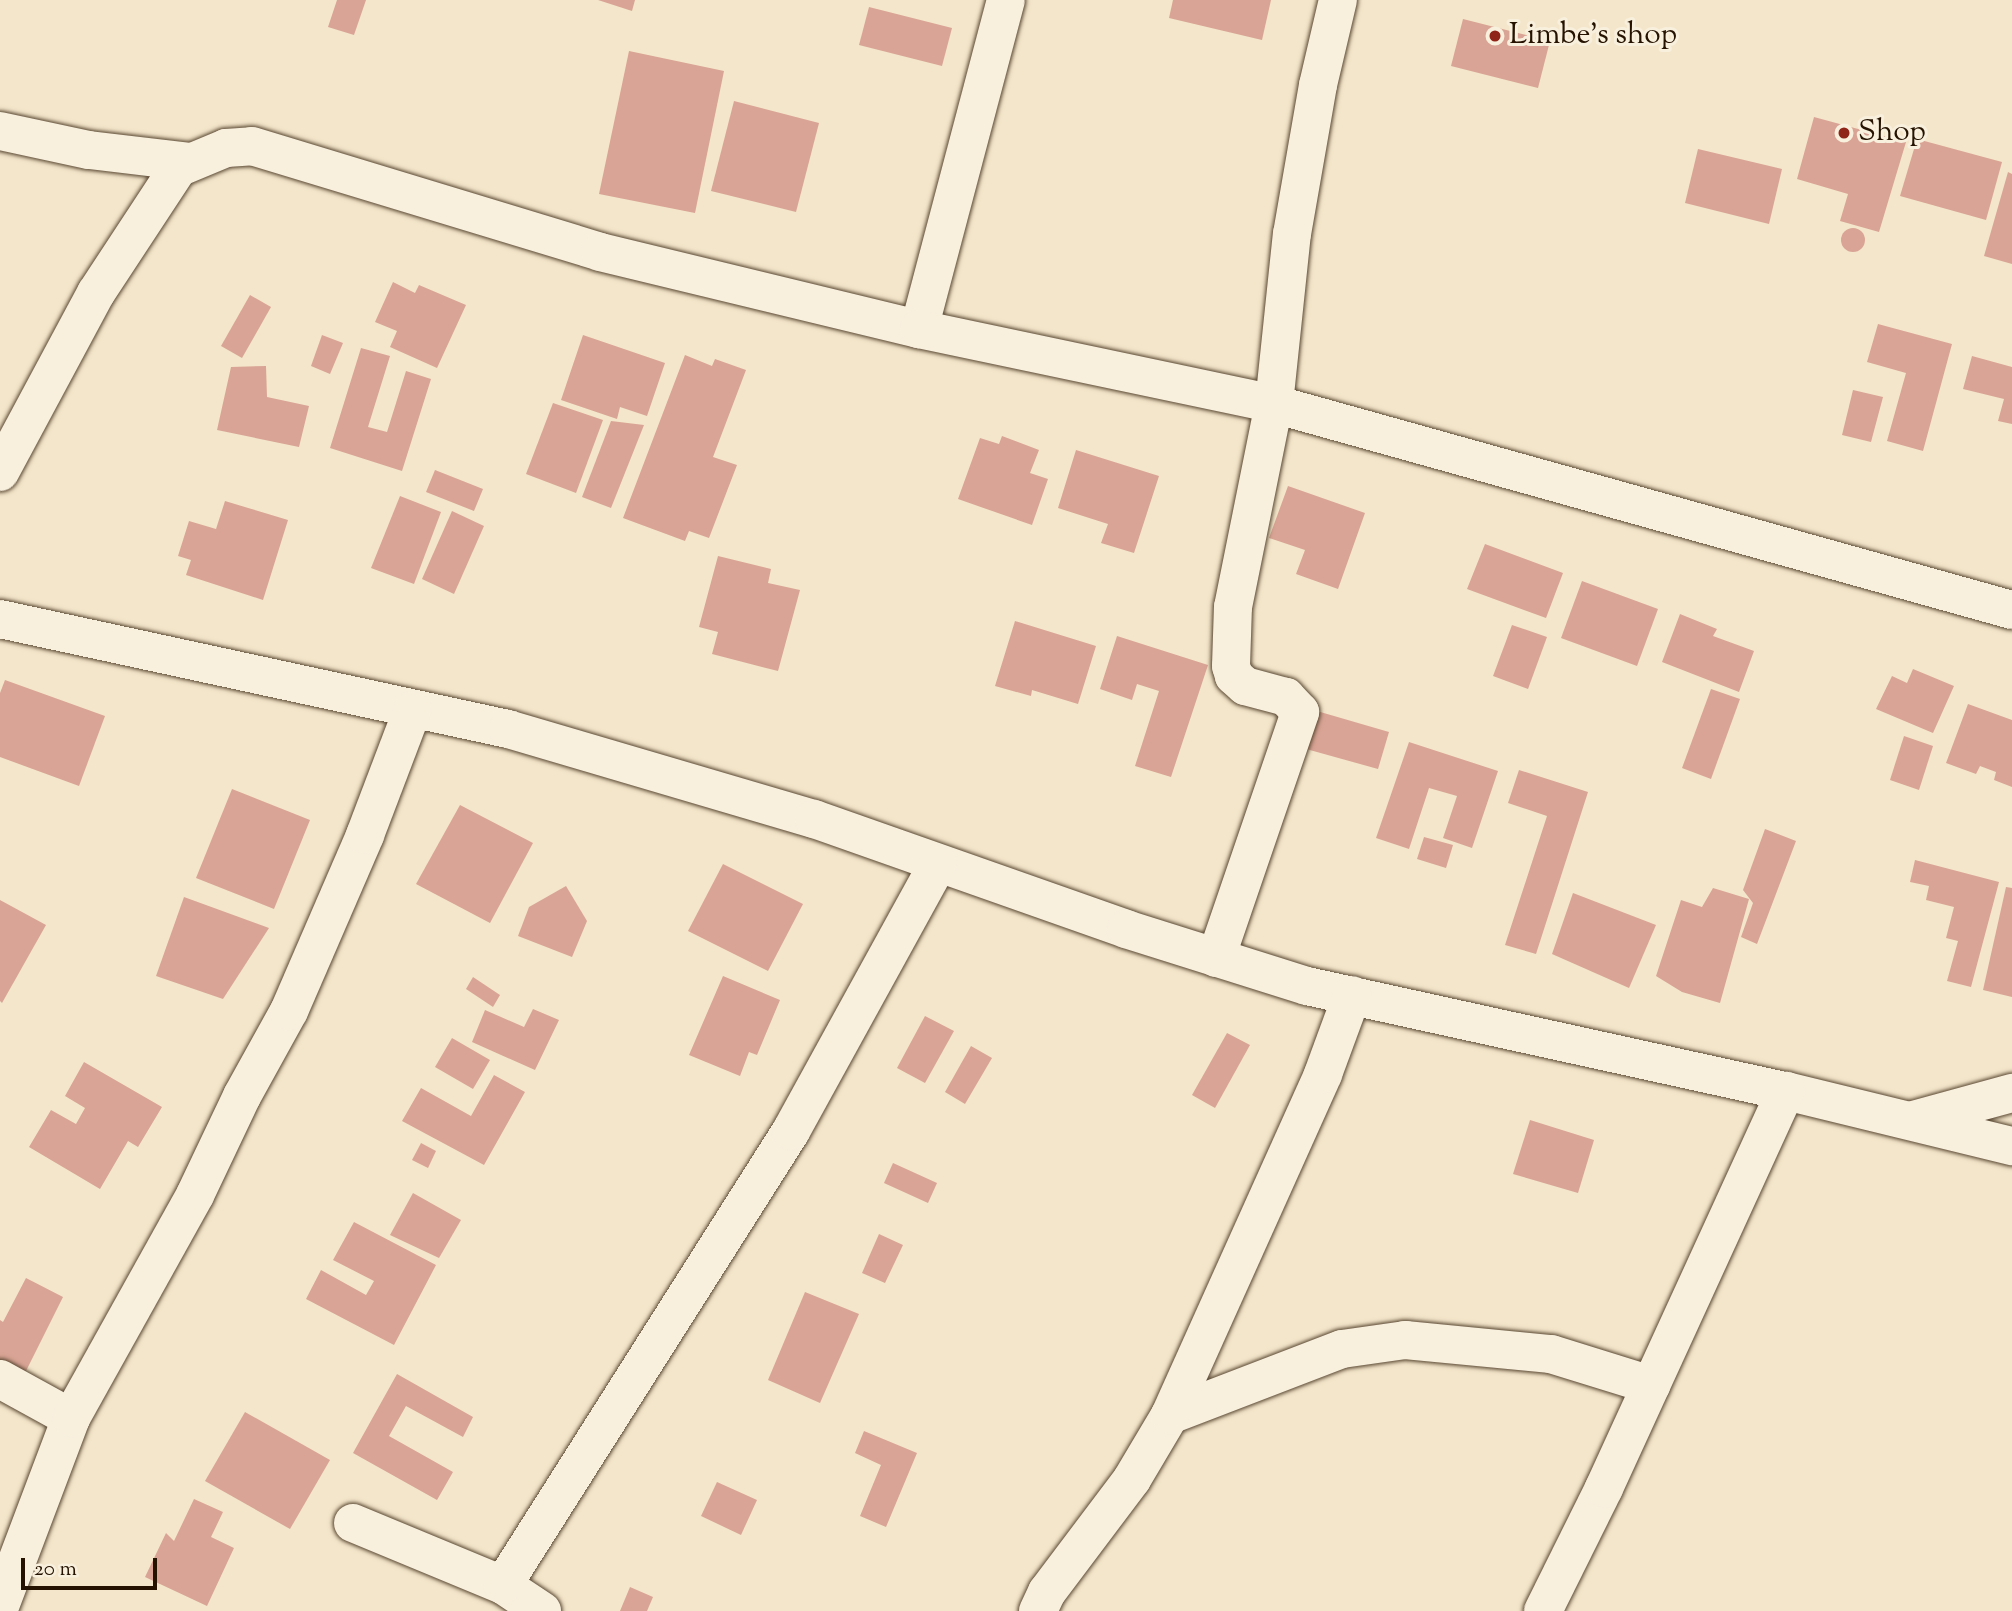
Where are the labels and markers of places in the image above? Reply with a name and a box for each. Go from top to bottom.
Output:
place label: Limbe's shop [1509,18,1677,54]
marker: Limbe's shop [1487,28,1503,44]
place label: Shop [1858,115,1926,151]
marker: Shop [1836,125,1852,141]

